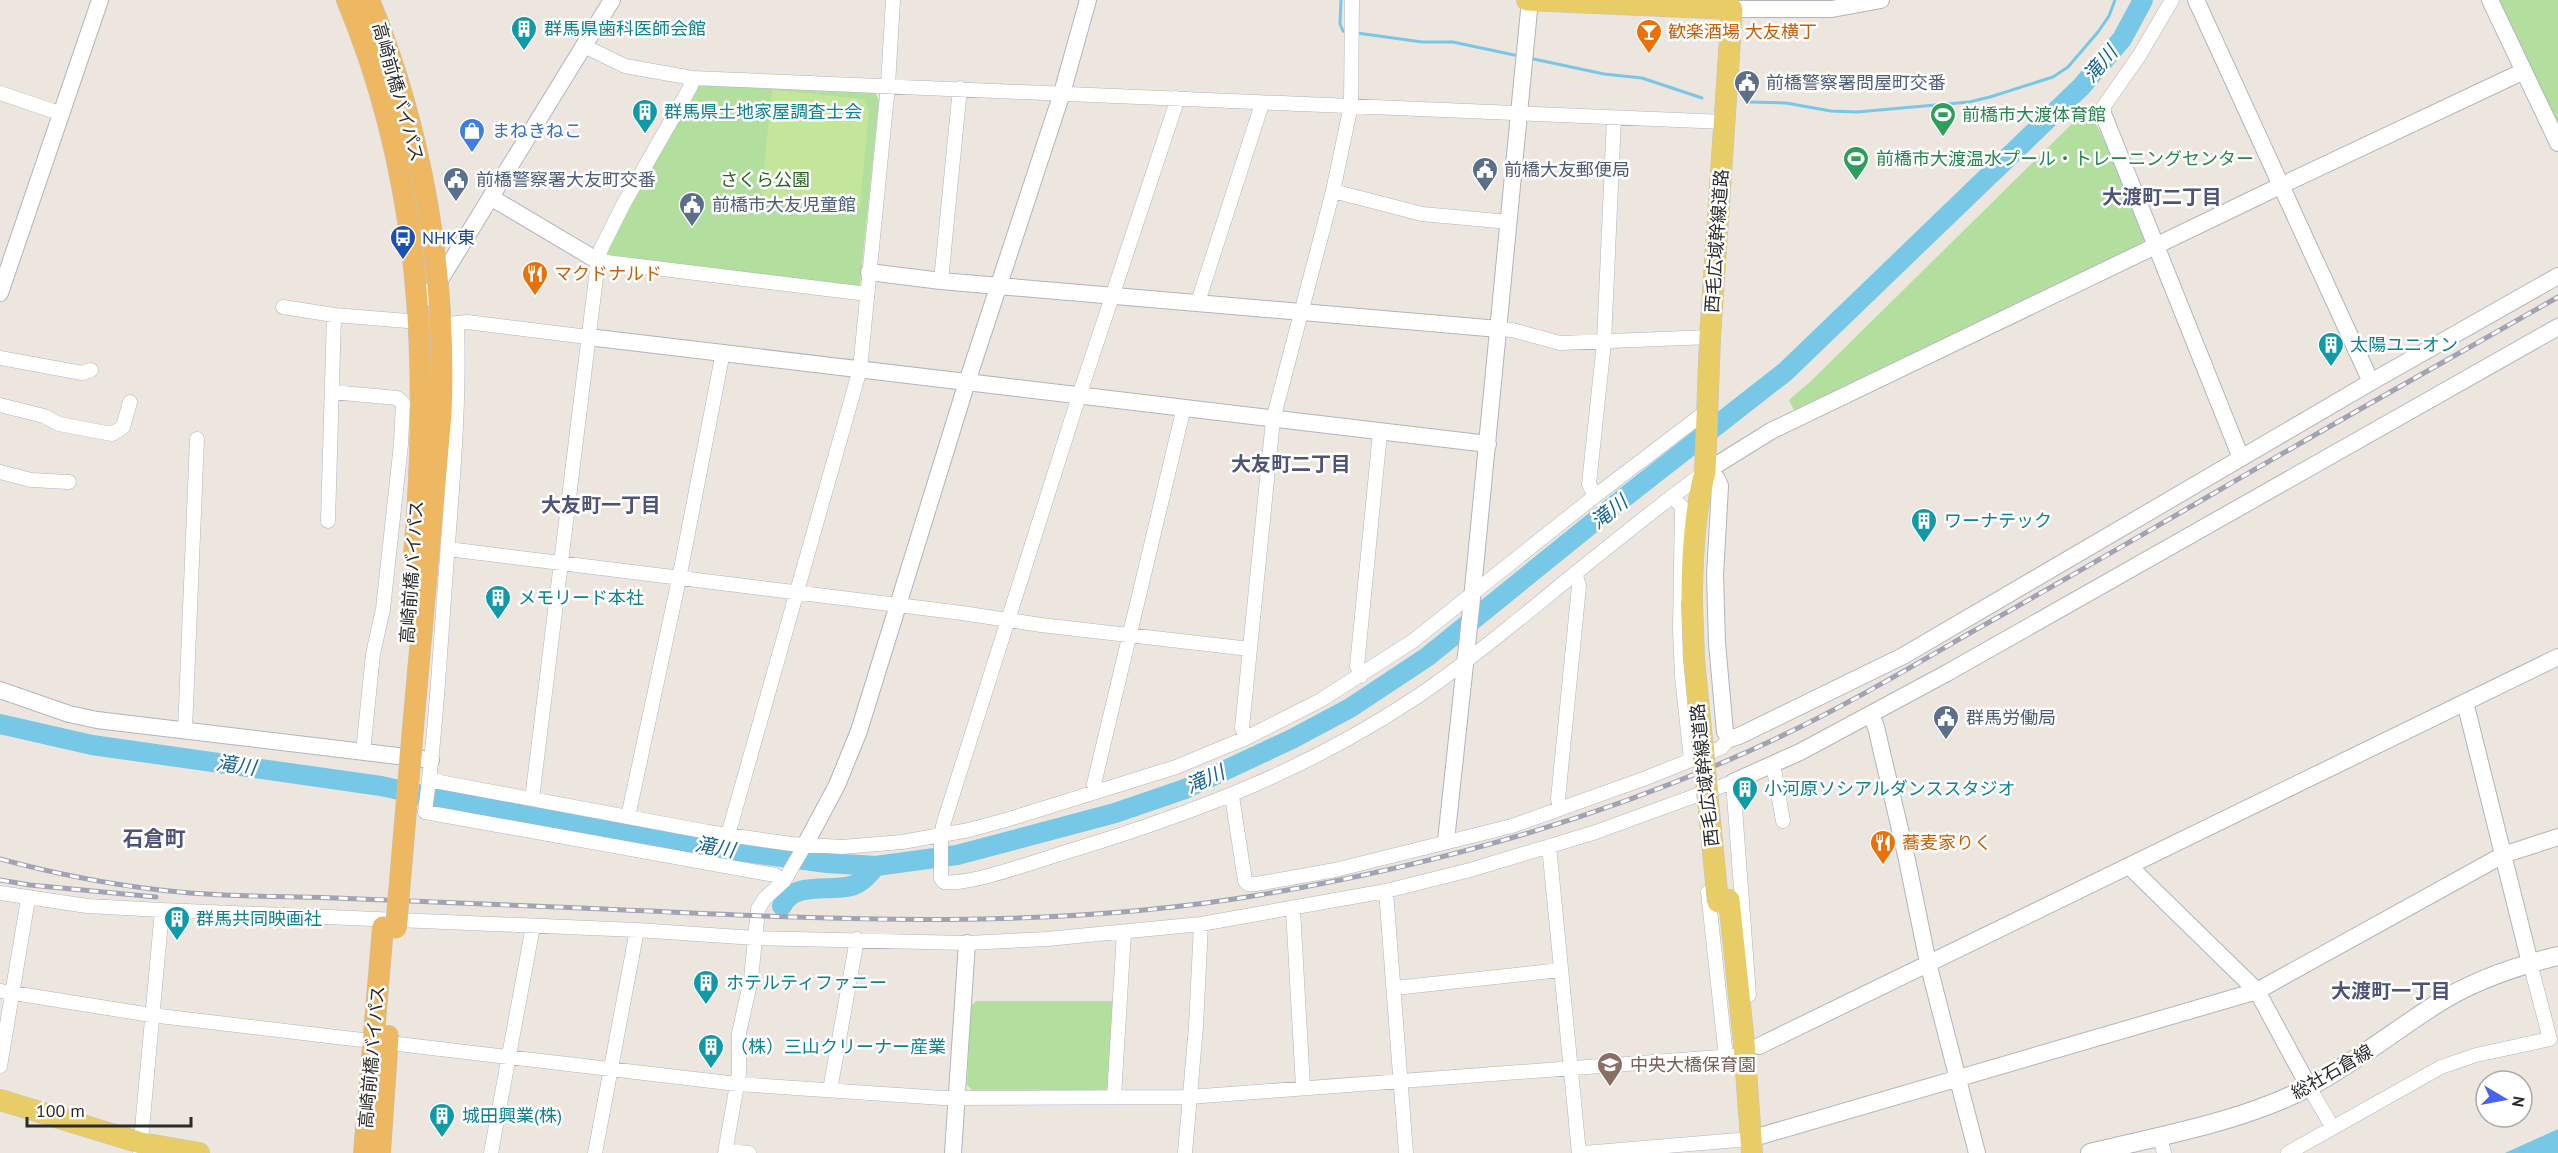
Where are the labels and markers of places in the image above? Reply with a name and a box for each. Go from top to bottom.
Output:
building icon: 群馬県歯科医師会館 [509,14,539,52]
place label: 群馬県歯科医師会館 [544,17,706,40]
bar icon: 歓楽酒場 大友横丁 [1634,17,1664,55]
place label: 歓楽酒場 大友横丁 [1668,20,1817,43]
public building icon: 前橋警察署問屋町交番 [1732,68,1762,106]
place label: 前橋警察署問屋町交番 [1766,71,1946,94]
building icon: 群馬県土地家屋調査士会 [630,97,660,135]
place label: 群馬県土地家屋調査士会 [664,100,862,123]
sports icon: 前橋市大渡体育館 [1928,100,1958,138]
place label: 前橋市大渡体育館 [1962,103,2106,126]
shop icon: まねきねこ [457,116,487,154]
place label: まねきねこ [492,119,582,142]
sports icon: 前橋市大渡温水プール・トレーニングセンター [1841,144,1871,182]
place label: 前橋市大渡温水プール・トレーニングセンター [1876,147,2254,170]
public building icon: 前橋大友郵便局 [1470,155,1500,193]
place label: 前橋大友郵便局 [1504,158,1630,181]
public building icon: 前橋警察署大友町交番 [441,165,471,203]
place label: 前橋警察署大友町交番 [476,168,656,191]
public building icon: 前橋市大友児童館 [677,190,707,228]
place label: 前橋市大友児童館 [712,193,856,216]
bus stop icon: NHK東 [388,223,418,261]
place label: NHK東 [422,226,475,249]
restaurant icon: マクドナルド [520,259,550,297]
place label: マクドナルド [554,262,662,285]
building icon: 太陽ユニオン [2316,330,2346,368]
place label: 太陽ユニオン [2350,333,2458,356]
building icon: ワーナテック [1909,506,1939,544]
place label: ワーナテック [1944,509,2052,532]
building icon: メモリード本社 [483,583,513,621]
place label: メモリード本社 [518,586,644,609]
public building icon: 群馬労働局 [1931,703,1961,741]
place label: 群馬労働局 [1966,706,2056,729]
building icon: 小河原ソシアルダンススタジオ [1730,774,1760,812]
place label: 小河原ソシアルダンススタジオ [1764,777,2015,800]
restaurant icon: 蕎麦家りく [1868,828,1898,866]
place label: 蕎麦家りく [1902,831,1992,854]
building icon: 群馬共同映画社 [162,904,192,942]
place label: 群馬共同映画社 [196,907,322,930]
building icon: ホテルティファニー [691,968,721,1006]
place label: ホテルティファニー [726,971,887,994]
building icon: （株）三山クリーナー産業 [696,1032,726,1070]
place label: （株）三山クリーナー産業 [730,1035,946,1058]
school or university icon: 中央大橋保育園 [1595,1050,1625,1088]
place label: 中央大橋保育園 [1630,1053,1756,1076]
building icon: 城田興業(株) [427,1101,457,1139]
place label: 城田興業(株) [462,1104,562,1127]

